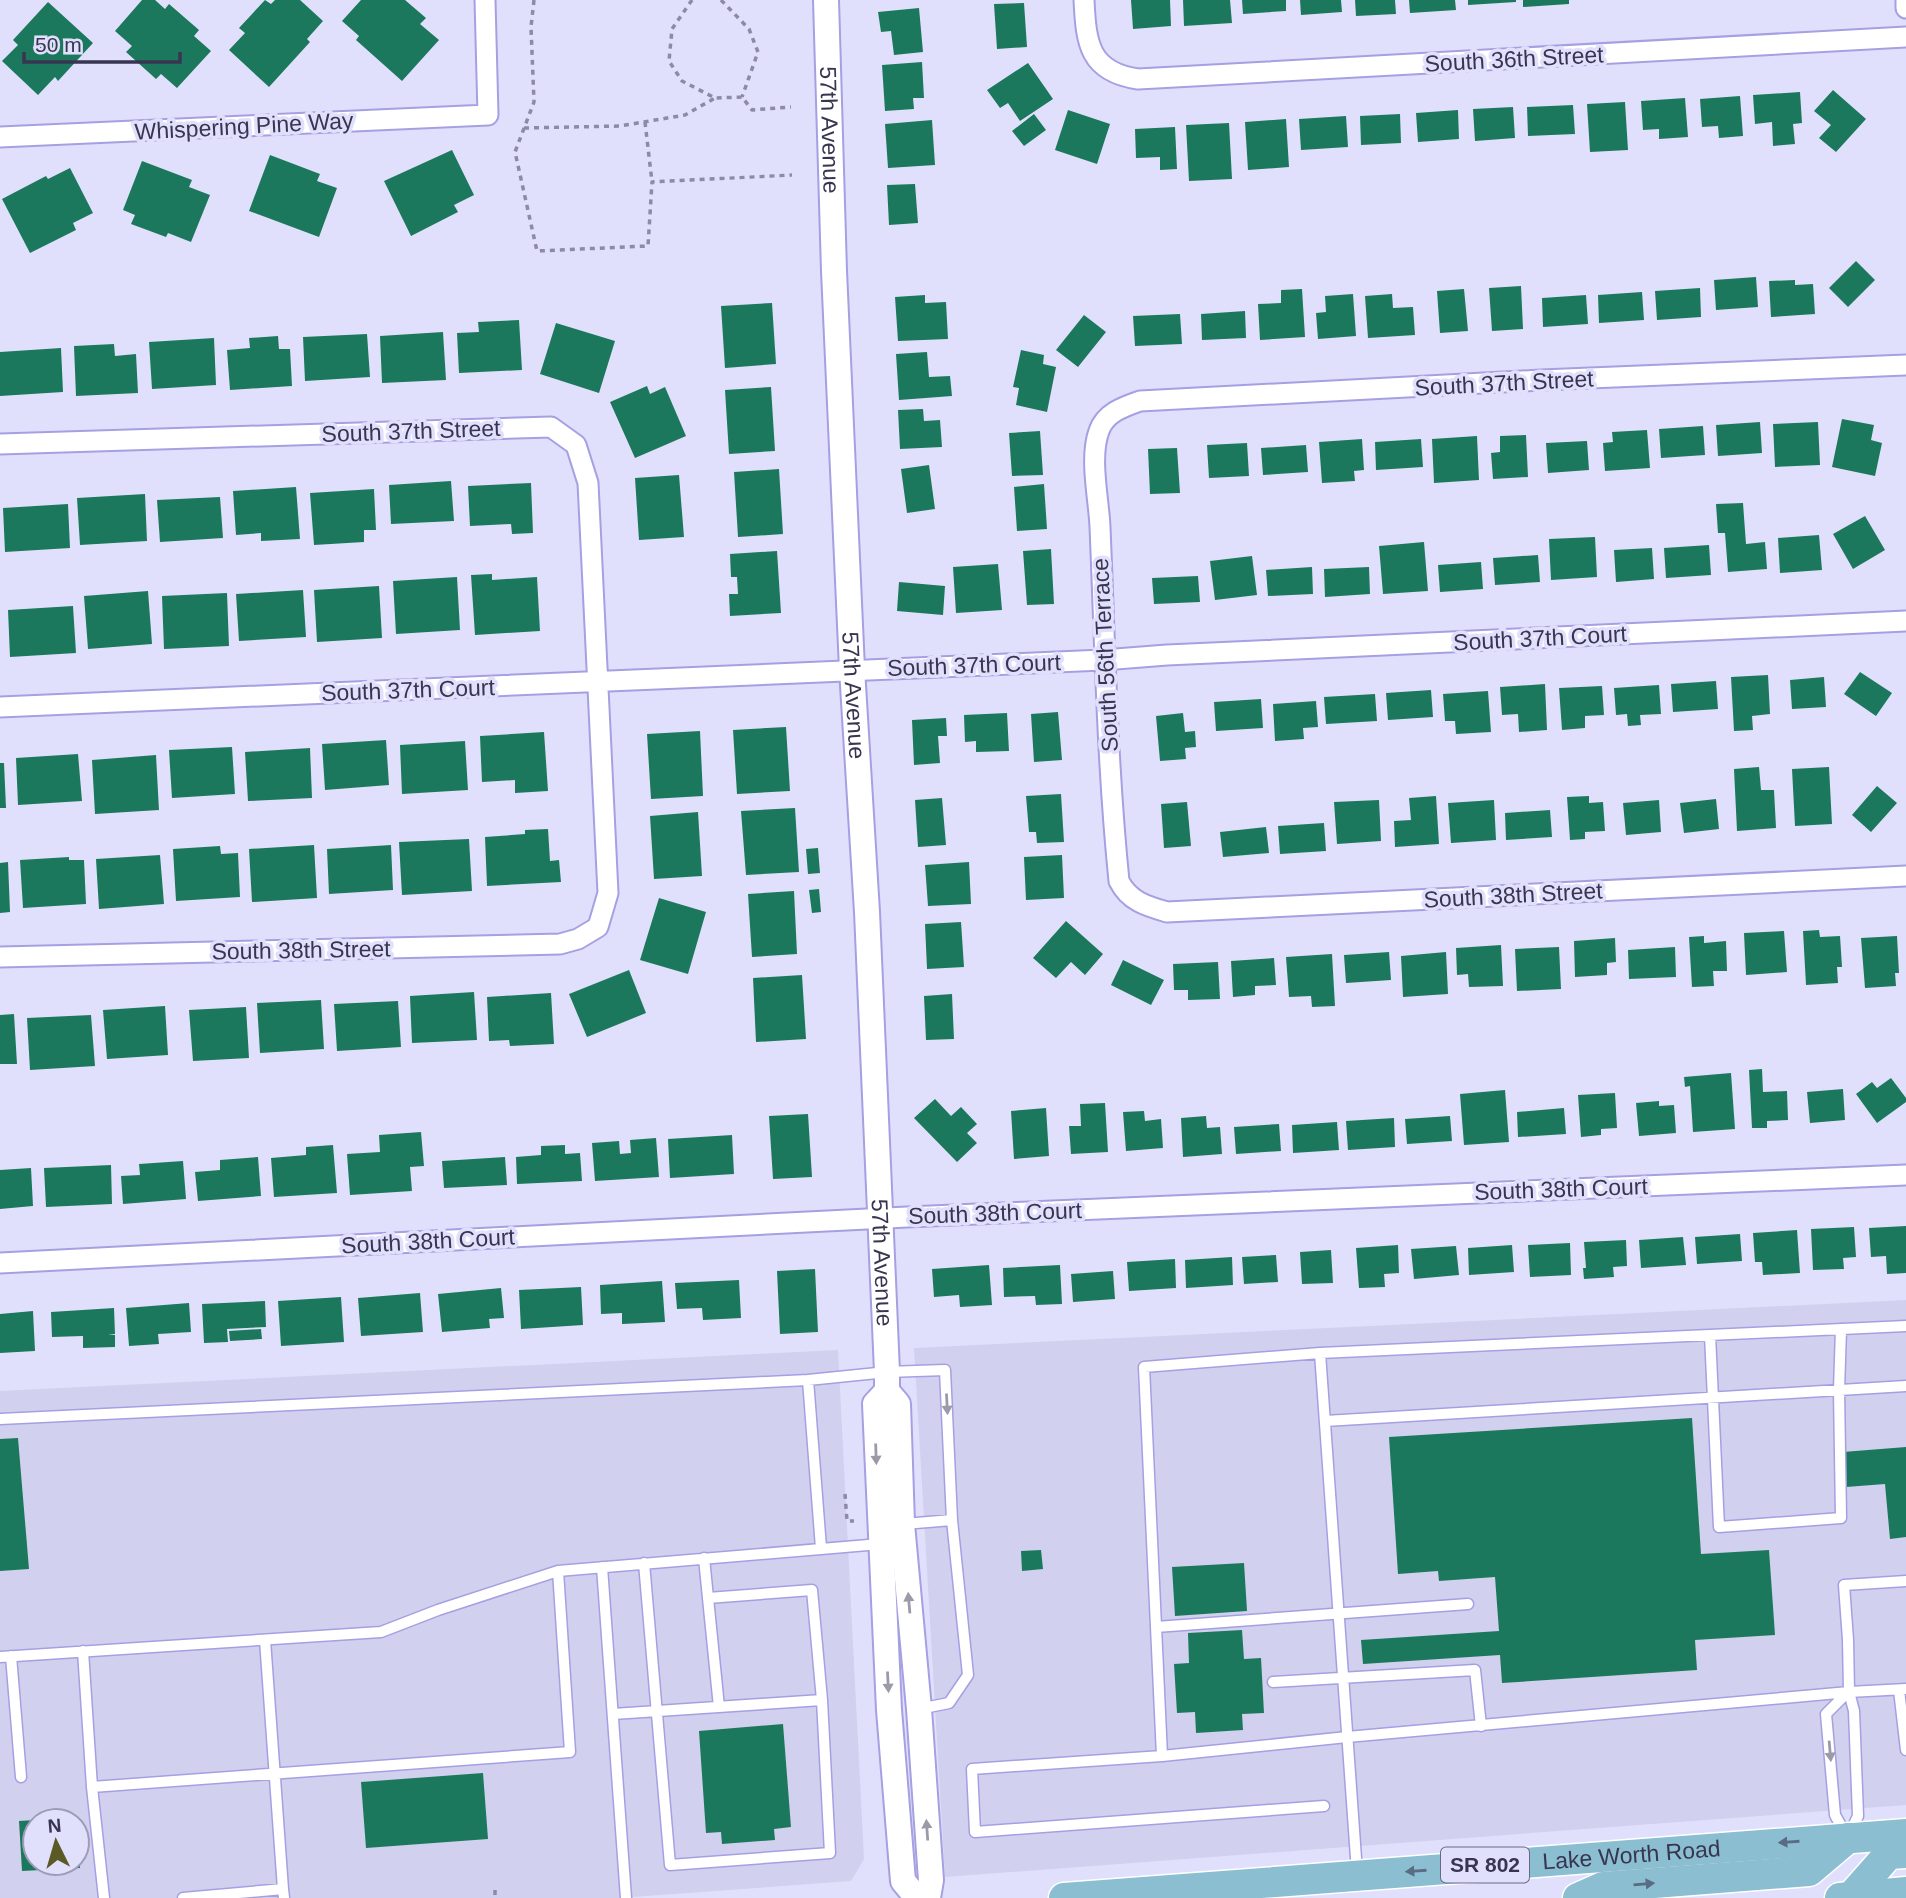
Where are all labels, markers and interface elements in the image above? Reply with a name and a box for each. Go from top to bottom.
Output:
scale bar [24,21,180,65]
text: 50 m [35,33,82,56]
street label: South 36th Street [1424,41,1605,77]
street label: 57th Avenue [815,66,845,194]
street label: Whispering Pine Way [134,107,355,145]
street label: South 37th Street [1414,365,1595,401]
street label: South 37th Street [321,415,502,447]
street label: South 56th Terrace [1087,557,1123,753]
street label: South 37th Court [1452,620,1628,656]
street label: 57th Avenue [837,631,871,760]
street label: South 37th Court [887,649,1062,681]
street label: South 37th Court [321,674,496,706]
street label: South 38th Street [1423,877,1604,913]
street label: South 38th Street [211,935,391,965]
street label: South 38th Court [1474,1173,1649,1205]
street label: South 38th Court [908,1197,1083,1229]
street label: 57th Avenue [866,1198,898,1327]
street label: South 38th Court [340,1223,516,1259]
one-way arrow [941,1394,952,1416]
one-way arrow [871,1444,882,1466]
one-way arrow [903,1592,914,1614]
one-way arrow [883,1671,894,1693]
one-way arrow [1825,1740,1836,1762]
north arrow [21,1807,91,1877]
text: N [47,1815,62,1837]
one-way arrow [921,1819,932,1841]
street label: Lake Worth Road [1541,1835,1721,1875]
one-way arrow [1778,1837,1800,1848]
road number: SR 802 [1441,1848,1529,1882]
one-way arrow [1404,1866,1426,1877]
one-way arrow [1633,1878,1655,1889]

